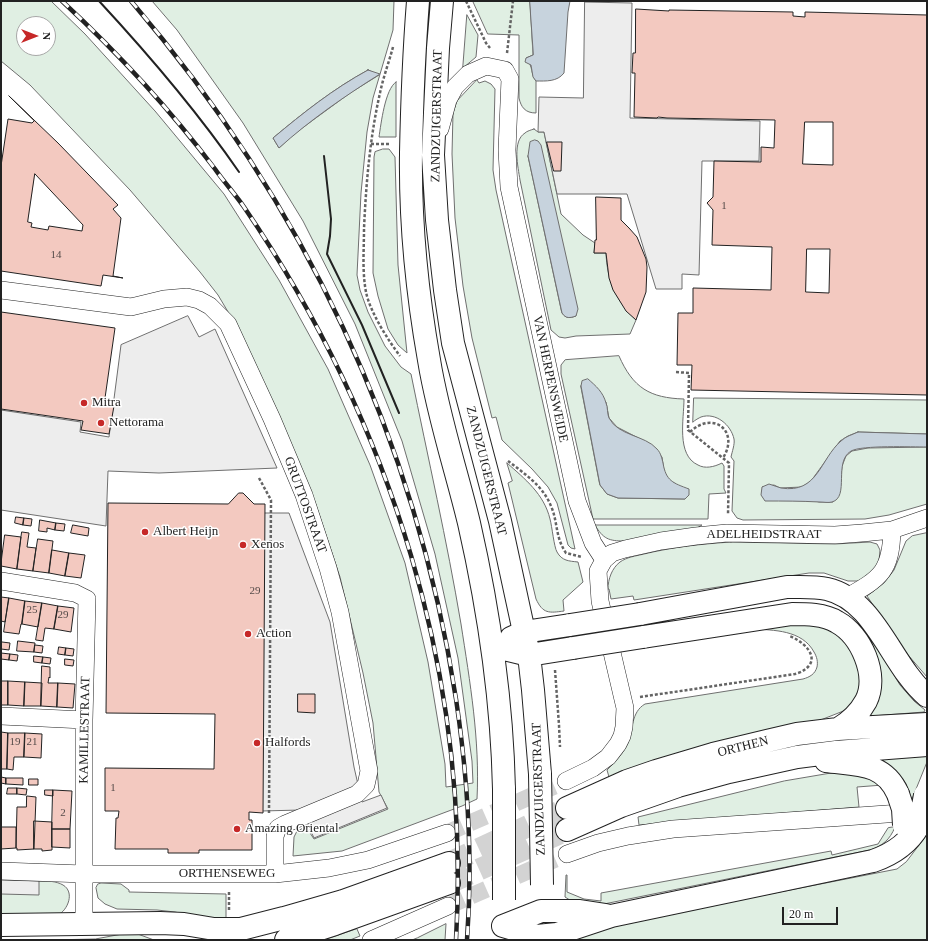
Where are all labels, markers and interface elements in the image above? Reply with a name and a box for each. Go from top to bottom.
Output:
north arrow [16,16,56,56]
text: N [41,32,53,40]
street label: ZANDZUIGERSTRAAT [428,49,446,183]
house number: 1 [721,199,727,213]
house number: 14 [50,248,62,262]
street label: VAN HERPENSWEIDE [529,314,571,444]
place label: Mitra [92,395,121,411]
marker: Mitra [79,398,89,408]
street label: ZANDZUIGERSTRAAT [462,405,510,537]
place label: Nettorama [109,415,164,431]
marker: Nettorama [96,418,106,428]
street label: GRUTTOSTRAAT [280,455,330,555]
place label: Albert Heijn [153,524,218,540]
marker: Albert Heijn [140,527,150,537]
street label: ADELHEIDSTRAAT [707,527,821,543]
place label: Xenos [251,537,284,553]
marker: Xenos [238,540,248,550]
house number: 29 [250,584,260,598]
house number: 25 [26,603,38,617]
house number: 29 [58,608,68,622]
place label: Action [256,626,291,642]
marker: Action [243,629,253,639]
street label: KAMILLESTRAAT [76,676,94,784]
street label: ZANDZUIGERSTRAAT [529,722,549,856]
street label: ORTHEN [716,733,770,761]
house number: 19 [10,735,20,749]
house number: 21 [26,735,38,749]
place label: Halfords [265,735,310,751]
marker: Halfords [252,738,262,748]
house number: 1 [110,781,116,795]
house number: 2 [60,806,66,820]
place label: Amazing Oriental [245,821,338,837]
marker: Amazing Oriental [232,824,242,834]
street label: ORTHENSEWEG [179,866,275,882]
scale bar [784,899,840,925]
text: 20 m [789,907,813,921]

